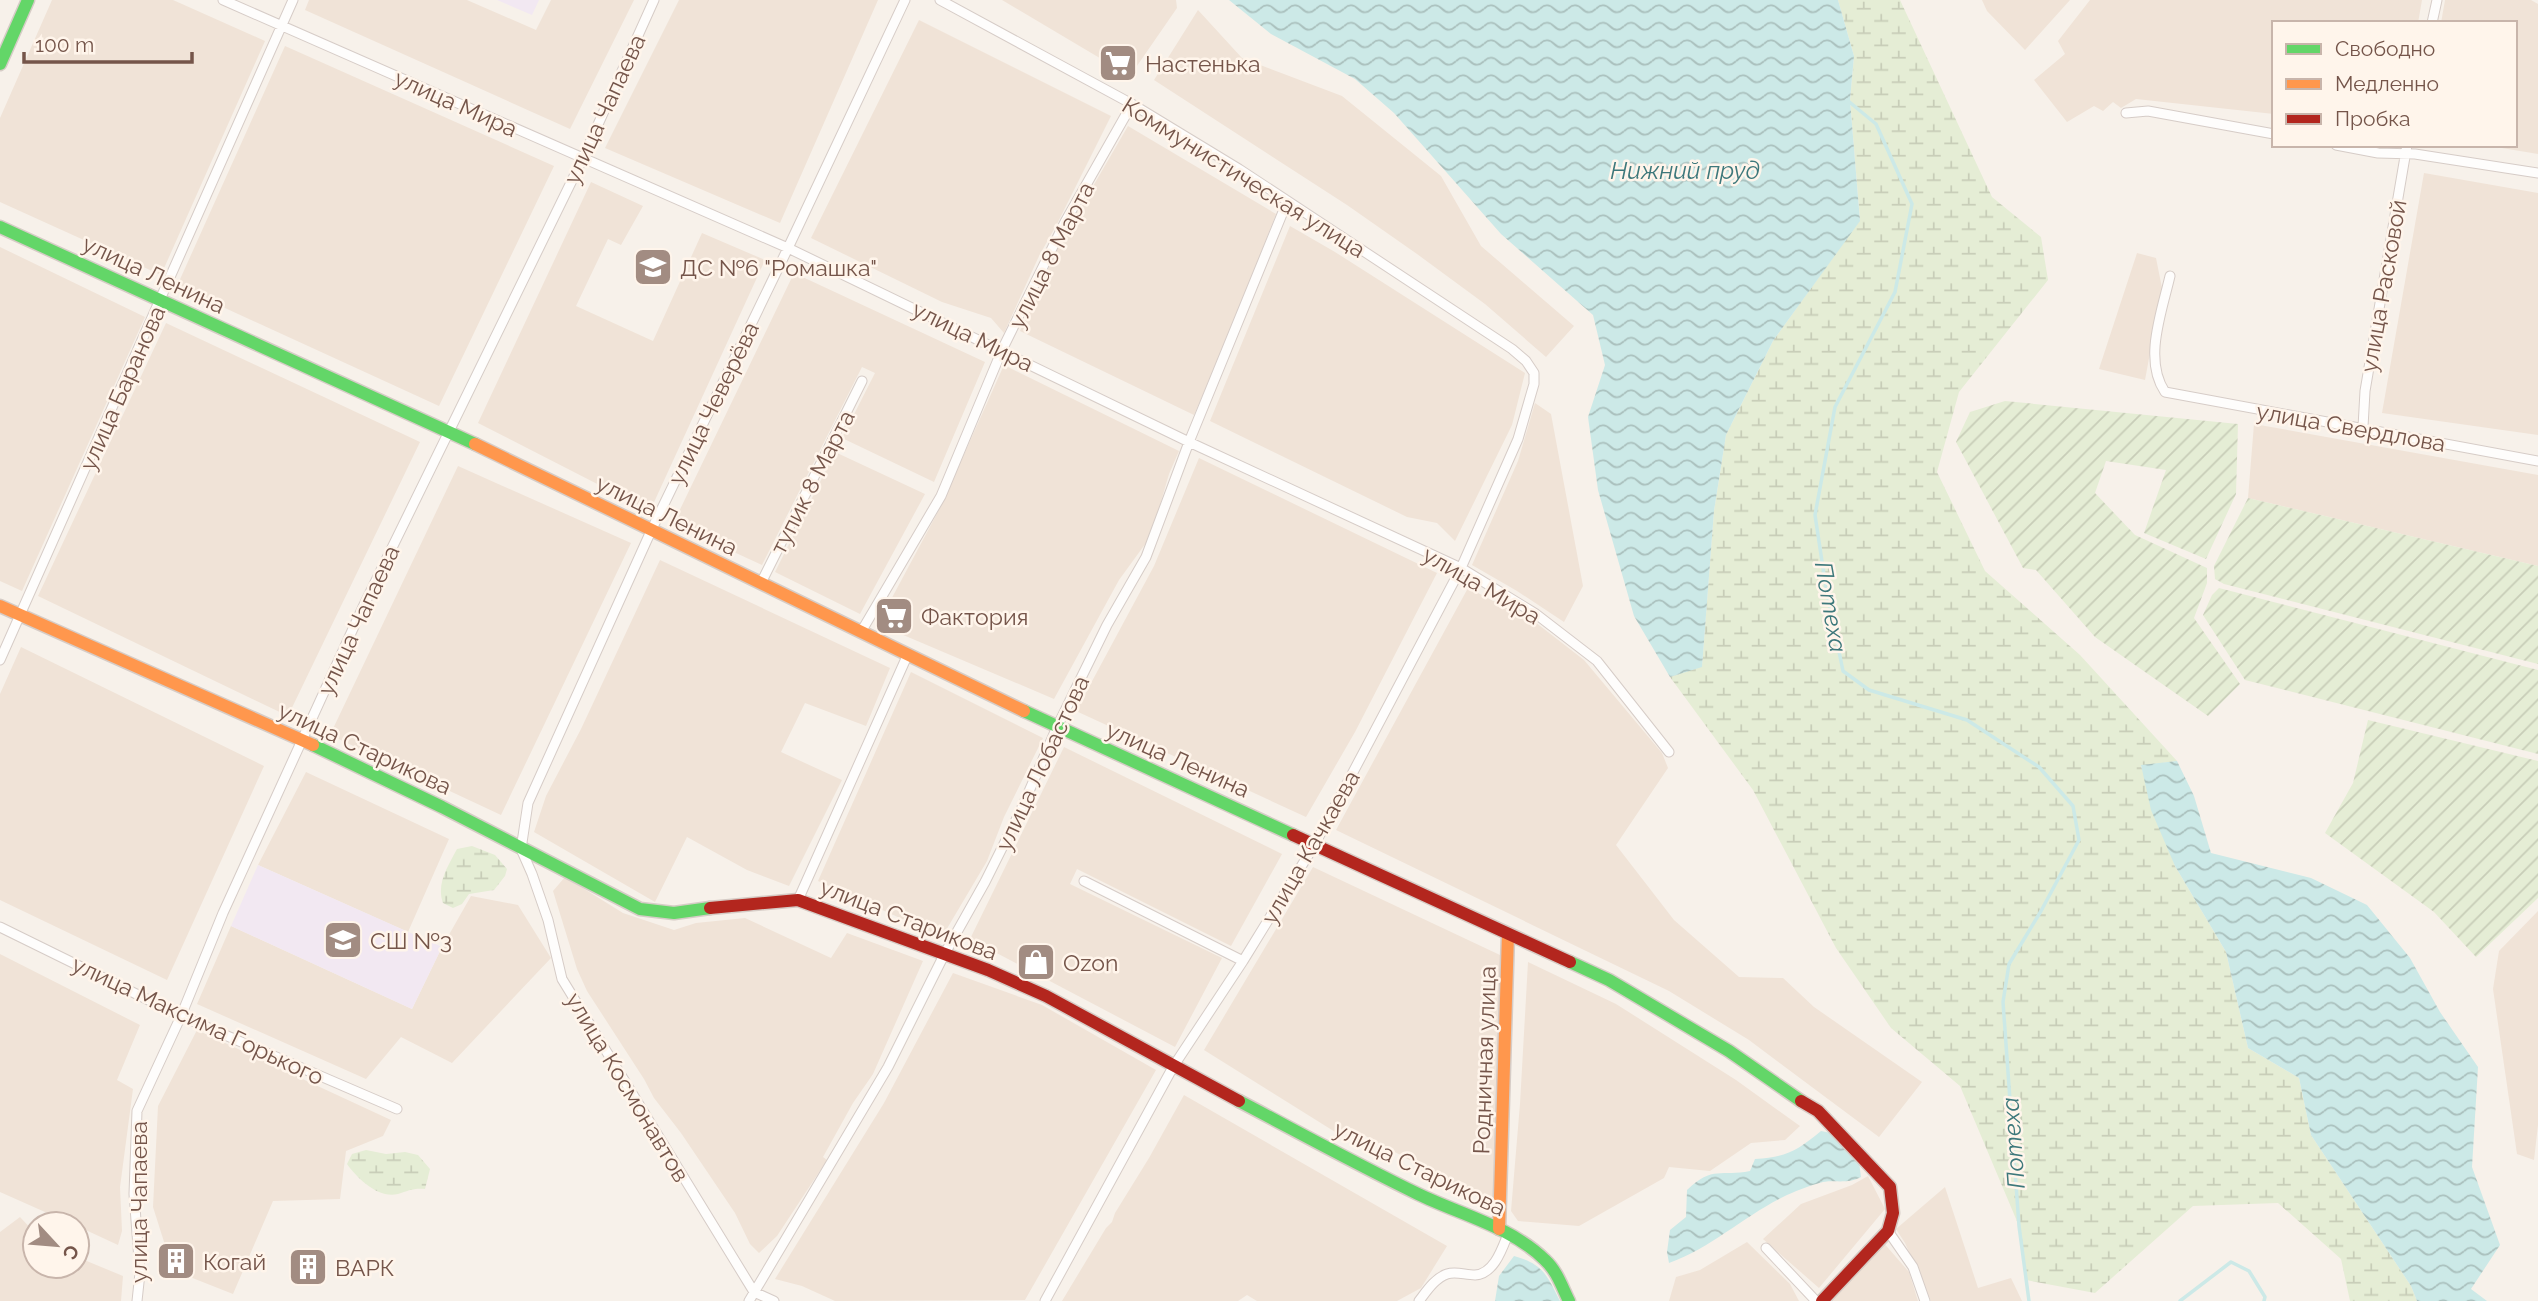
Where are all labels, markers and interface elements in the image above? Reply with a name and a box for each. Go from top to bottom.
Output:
scale bar [24,21,192,65]
legend [2272,21,2517,147]
street label: улица Чапаева [557,30,651,188]
text: 100 m [35,32,94,57]
text: Свободно [2335,36,2435,61]
supermarket icon: Настенька [1097,42,1139,84]
place label: Настенька [1145,50,1261,77]
street label: улица Мира [390,64,522,142]
text: Медленно [2335,71,2439,96]
street label: Коммунистическая улица [1118,91,1370,263]
text: Пробка [2335,106,2411,131]
water label: Нижний пруд [1610,156,1760,185]
street label: улица 8 Марта [1002,177,1100,333]
street label: улица Расковой [2355,198,2411,374]
street label: улица Ленина [78,229,230,319]
school or university icon: ДС №6 "Ромашка" [632,246,674,288]
place label: ДС №6 "Ромашка" [680,254,877,281]
street label: улица Мира [908,295,1038,377]
street label: улица Баранова [74,302,170,474]
street label: улица Чеверёва [662,317,764,489]
street label: улица Свердлова [2254,397,2448,457]
street label: тупик 8 Марта [764,406,860,558]
street label: улица Ленина [592,469,742,561]
street label: улица Мира [1418,540,1546,630]
street label: улица Чапаева [311,541,405,699]
water label: Потеха [1809,559,1853,655]
supermarket icon: Фактория [873,595,915,637]
place label: Фактория [921,603,1028,630]
street label: улица Лобастова [990,671,1094,855]
street label: улица Старикова [274,696,456,800]
street label: улица Ленина [1102,715,1254,803]
street label: улица Качкаева [1255,765,1365,929]
street label: улица Старикова [816,873,1002,965]
school or university icon: СШ №3 [322,919,364,961]
place label: СШ №3 [370,927,452,954]
shop icon: Ozon [1015,941,1057,983]
place label: Ozon [1063,949,1118,976]
street label: улица Максима Горького [68,950,328,1090]
street label: Родничная улица [1467,965,1501,1155]
street label: улица Космонавтов [561,987,695,1187]
water label: Потеха [1995,1096,2031,1190]
street label: улица Старикова [1330,1115,1510,1221]
street label: улица Чапаева [125,1121,152,1283]
north arrow [21,1210,91,1280]
building icon: Когай [155,1240,197,1282]
text: С [59,1242,84,1263]
building icon: ВАРК [287,1246,329,1288]
place label: Когай [203,1248,266,1275]
place label: ВАРК [335,1254,394,1281]

